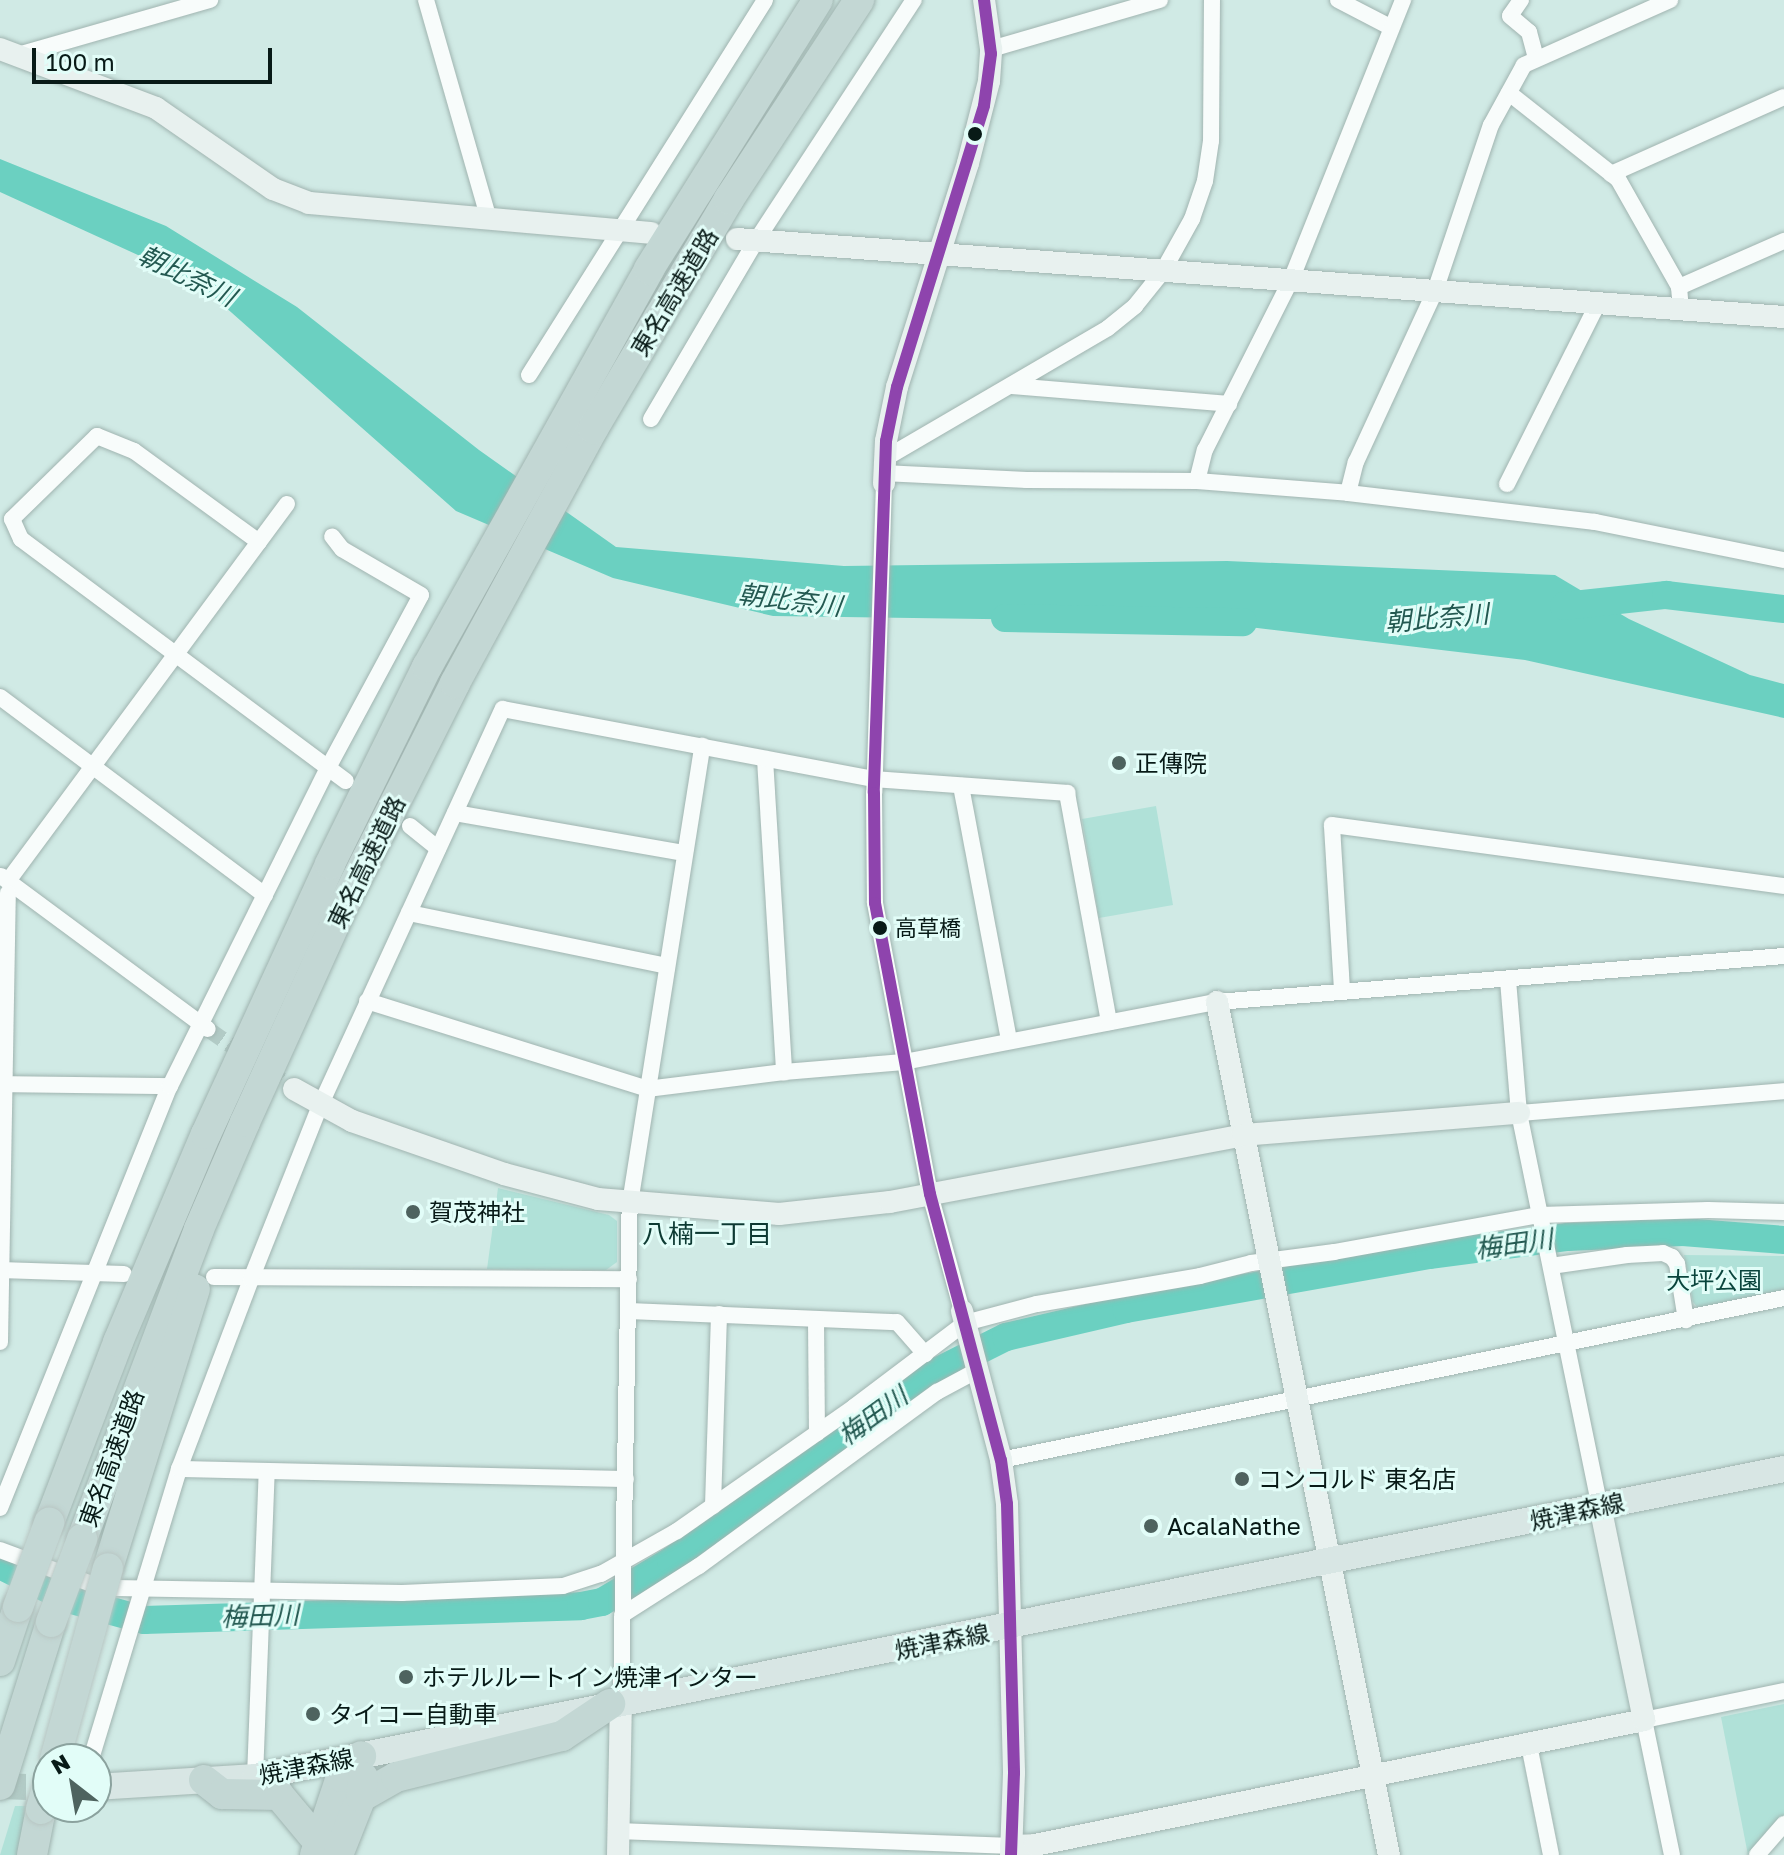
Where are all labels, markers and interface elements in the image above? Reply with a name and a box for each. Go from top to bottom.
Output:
scale bar [36,32,276,82]
text: 100 m [46,47,115,76]
unlabelled marker [967,126,983,142]
street label: 東名高速道路 [625,223,723,361]
water label: 朝比奈川 [133,239,241,313]
water label: 朝比奈川 [736,578,844,622]
water label: 朝比奈川 [1384,598,1490,638]
place label: 正傳院 [1135,749,1207,777]
marker: 正傳院 [1110,754,1128,772]
street label: 東名高速道路 [321,791,411,933]
place label: 高草橋 [895,915,961,941]
marker: 高草橋 [872,920,888,936]
place label: 賀茂神社 [429,1198,525,1226]
marker: 賀茂神社 [404,1203,422,1221]
district label: 八楠一丁目 [642,1218,772,1250]
water label: 梅田川 [1473,1223,1555,1265]
park label: 大坪公園 [1666,1266,1762,1294]
water label: 梅田川 [832,1380,914,1452]
street label: 東名高速道路 [73,1385,149,1531]
place label: コンコルド 東名店 [1258,1465,1456,1493]
marker: コンコルド 東名店 [1233,1470,1251,1488]
street label: 焼津森線 [1527,1487,1627,1535]
place label: AcalaNathe [1167,1512,1301,1540]
marker: AcalaNathe [1142,1517,1160,1535]
water label: 梅田川 [220,1599,300,1633]
street label: 焼津森線 [892,1618,992,1664]
place label: ホテルルートイン焼津インター [422,1663,758,1691]
marker: ホテルルートイン焼津インター [397,1668,415,1686]
place label: タイコー自動車 [329,1700,497,1728]
marker: タイコー自動車 [304,1705,322,1723]
north arrow [32,1743,112,1823]
street label: 焼津森線 [256,1743,356,1789]
text: N [46,1748,75,1780]

